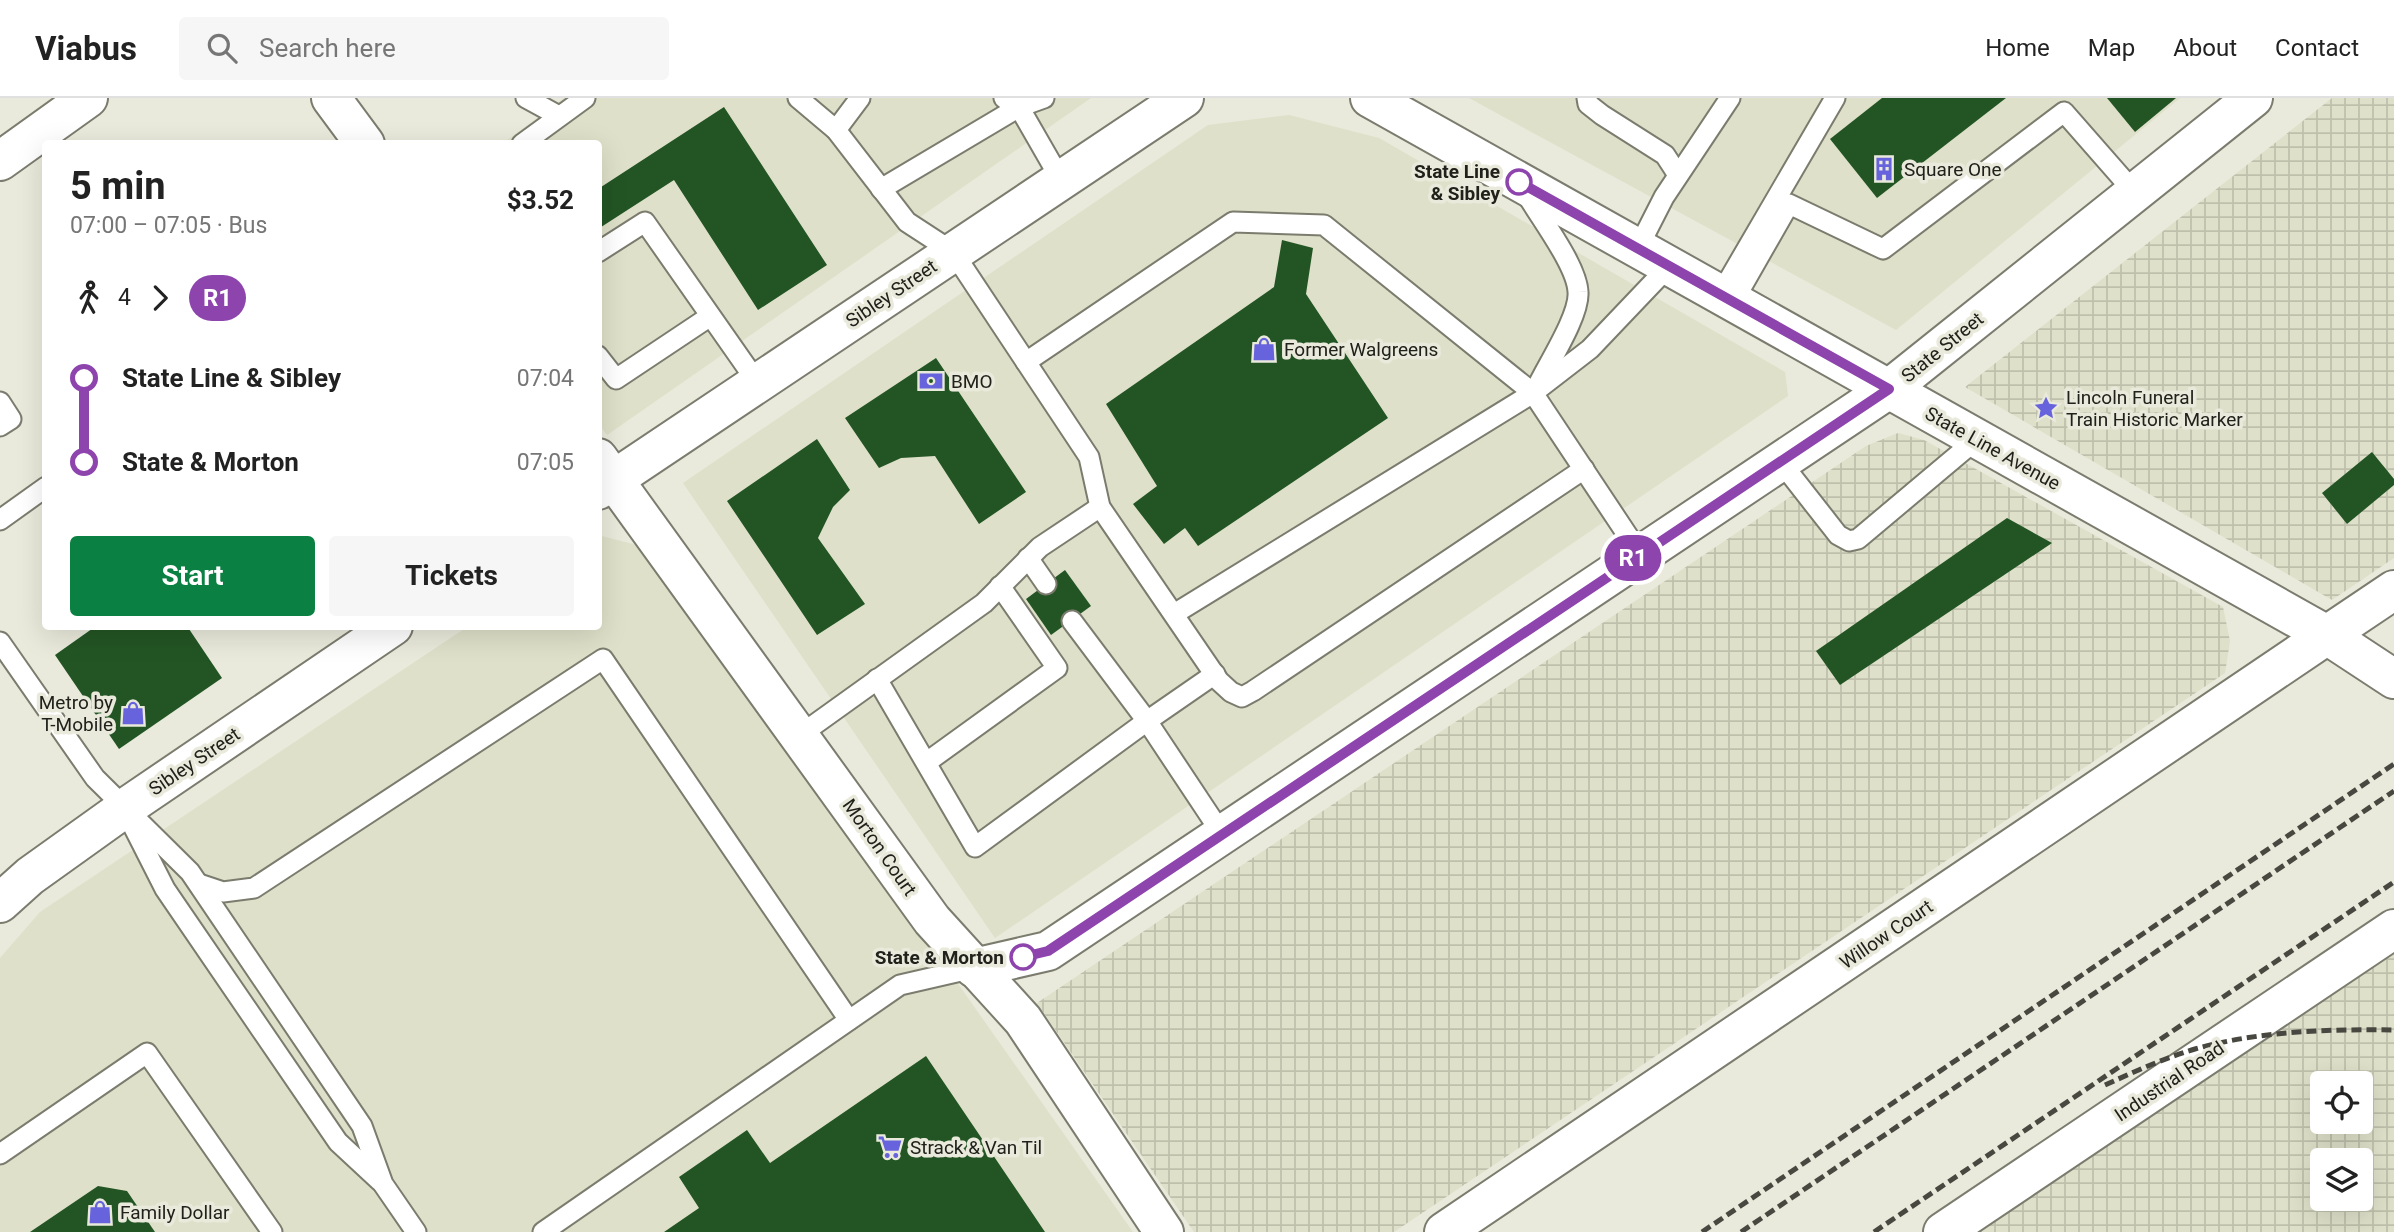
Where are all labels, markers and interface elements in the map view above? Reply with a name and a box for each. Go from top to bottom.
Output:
search box [179,17,669,80]
text: Viabus [35,29,137,68]
icon: search [203,29,241,67]
text: Search here [259,33,396,63]
text: Home [1985,34,2050,62]
text: Map [2088,34,2135,62]
text: About [2173,34,2237,62]
text: Contact [2275,34,2359,62]
building icon: Square One [1870,155,1898,183]
place label: Square One [1904,158,2002,181]
place label: State Line & Sibley [1414,160,1500,205]
text: 5 min [70,164,166,208]
marker: State Line & Sibley [1506,169,1532,195]
text: $3.52 [507,185,574,215]
text: 07:00 – 07:05 · Bus [70,212,267,239]
street label: Sibley Street [841,255,941,332]
icon: walk [70,279,108,317]
icon: forward [141,279,179,317]
text: 4 [118,284,131,311]
text: R1 [203,284,232,312]
street label: State Street [1897,307,1988,387]
shop icon: Former Walgreens [1250,335,1278,363]
place label: Former Walgreens [1284,338,1438,361]
text: State Line & Sibley [122,363,341,393]
text: 07:04 [517,365,574,392]
bank icon: BMO [917,367,945,395]
place label: BMO [951,370,993,393]
place label: Lincoln Funeral Train Historic Marker [2066,386,2243,431]
place icon: Lincoln Funeral Train Historic Marker [2032,394,2060,422]
street label: State Line Avenue [1921,402,2064,495]
text: State & Morton [122,447,299,477]
text: 07:05 [517,449,574,476]
line badge: R1 [1602,535,1664,581]
button: Start [70,536,315,616]
button: Tickets [329,536,574,616]
text: R1 [1618,544,1648,572]
place label: Metro by T-Mobile [39,691,113,736]
shop icon: Metro by T-Mobile [119,699,147,727]
street label: Sibley Street [144,723,244,800]
street label: Morton Court [838,794,921,900]
street label: Willow Court [1835,895,1937,974]
marker: State & Morton [1010,944,1036,970]
place label: State & Morton [875,946,1004,969]
street label: Industrial Road [2110,1036,2228,1127]
map controls [2310,1071,2373,1211]
button: locate [2310,1071,2373,1134]
supermarket icon: Strack & Van Til [876,1133,904,1161]
place label: Strack & Van Til [910,1136,1042,1159]
button: layers [2310,1148,2373,1211]
shop icon: Family Dollar [86,1198,114,1226]
place label: Family Dollar [120,1201,230,1224]

